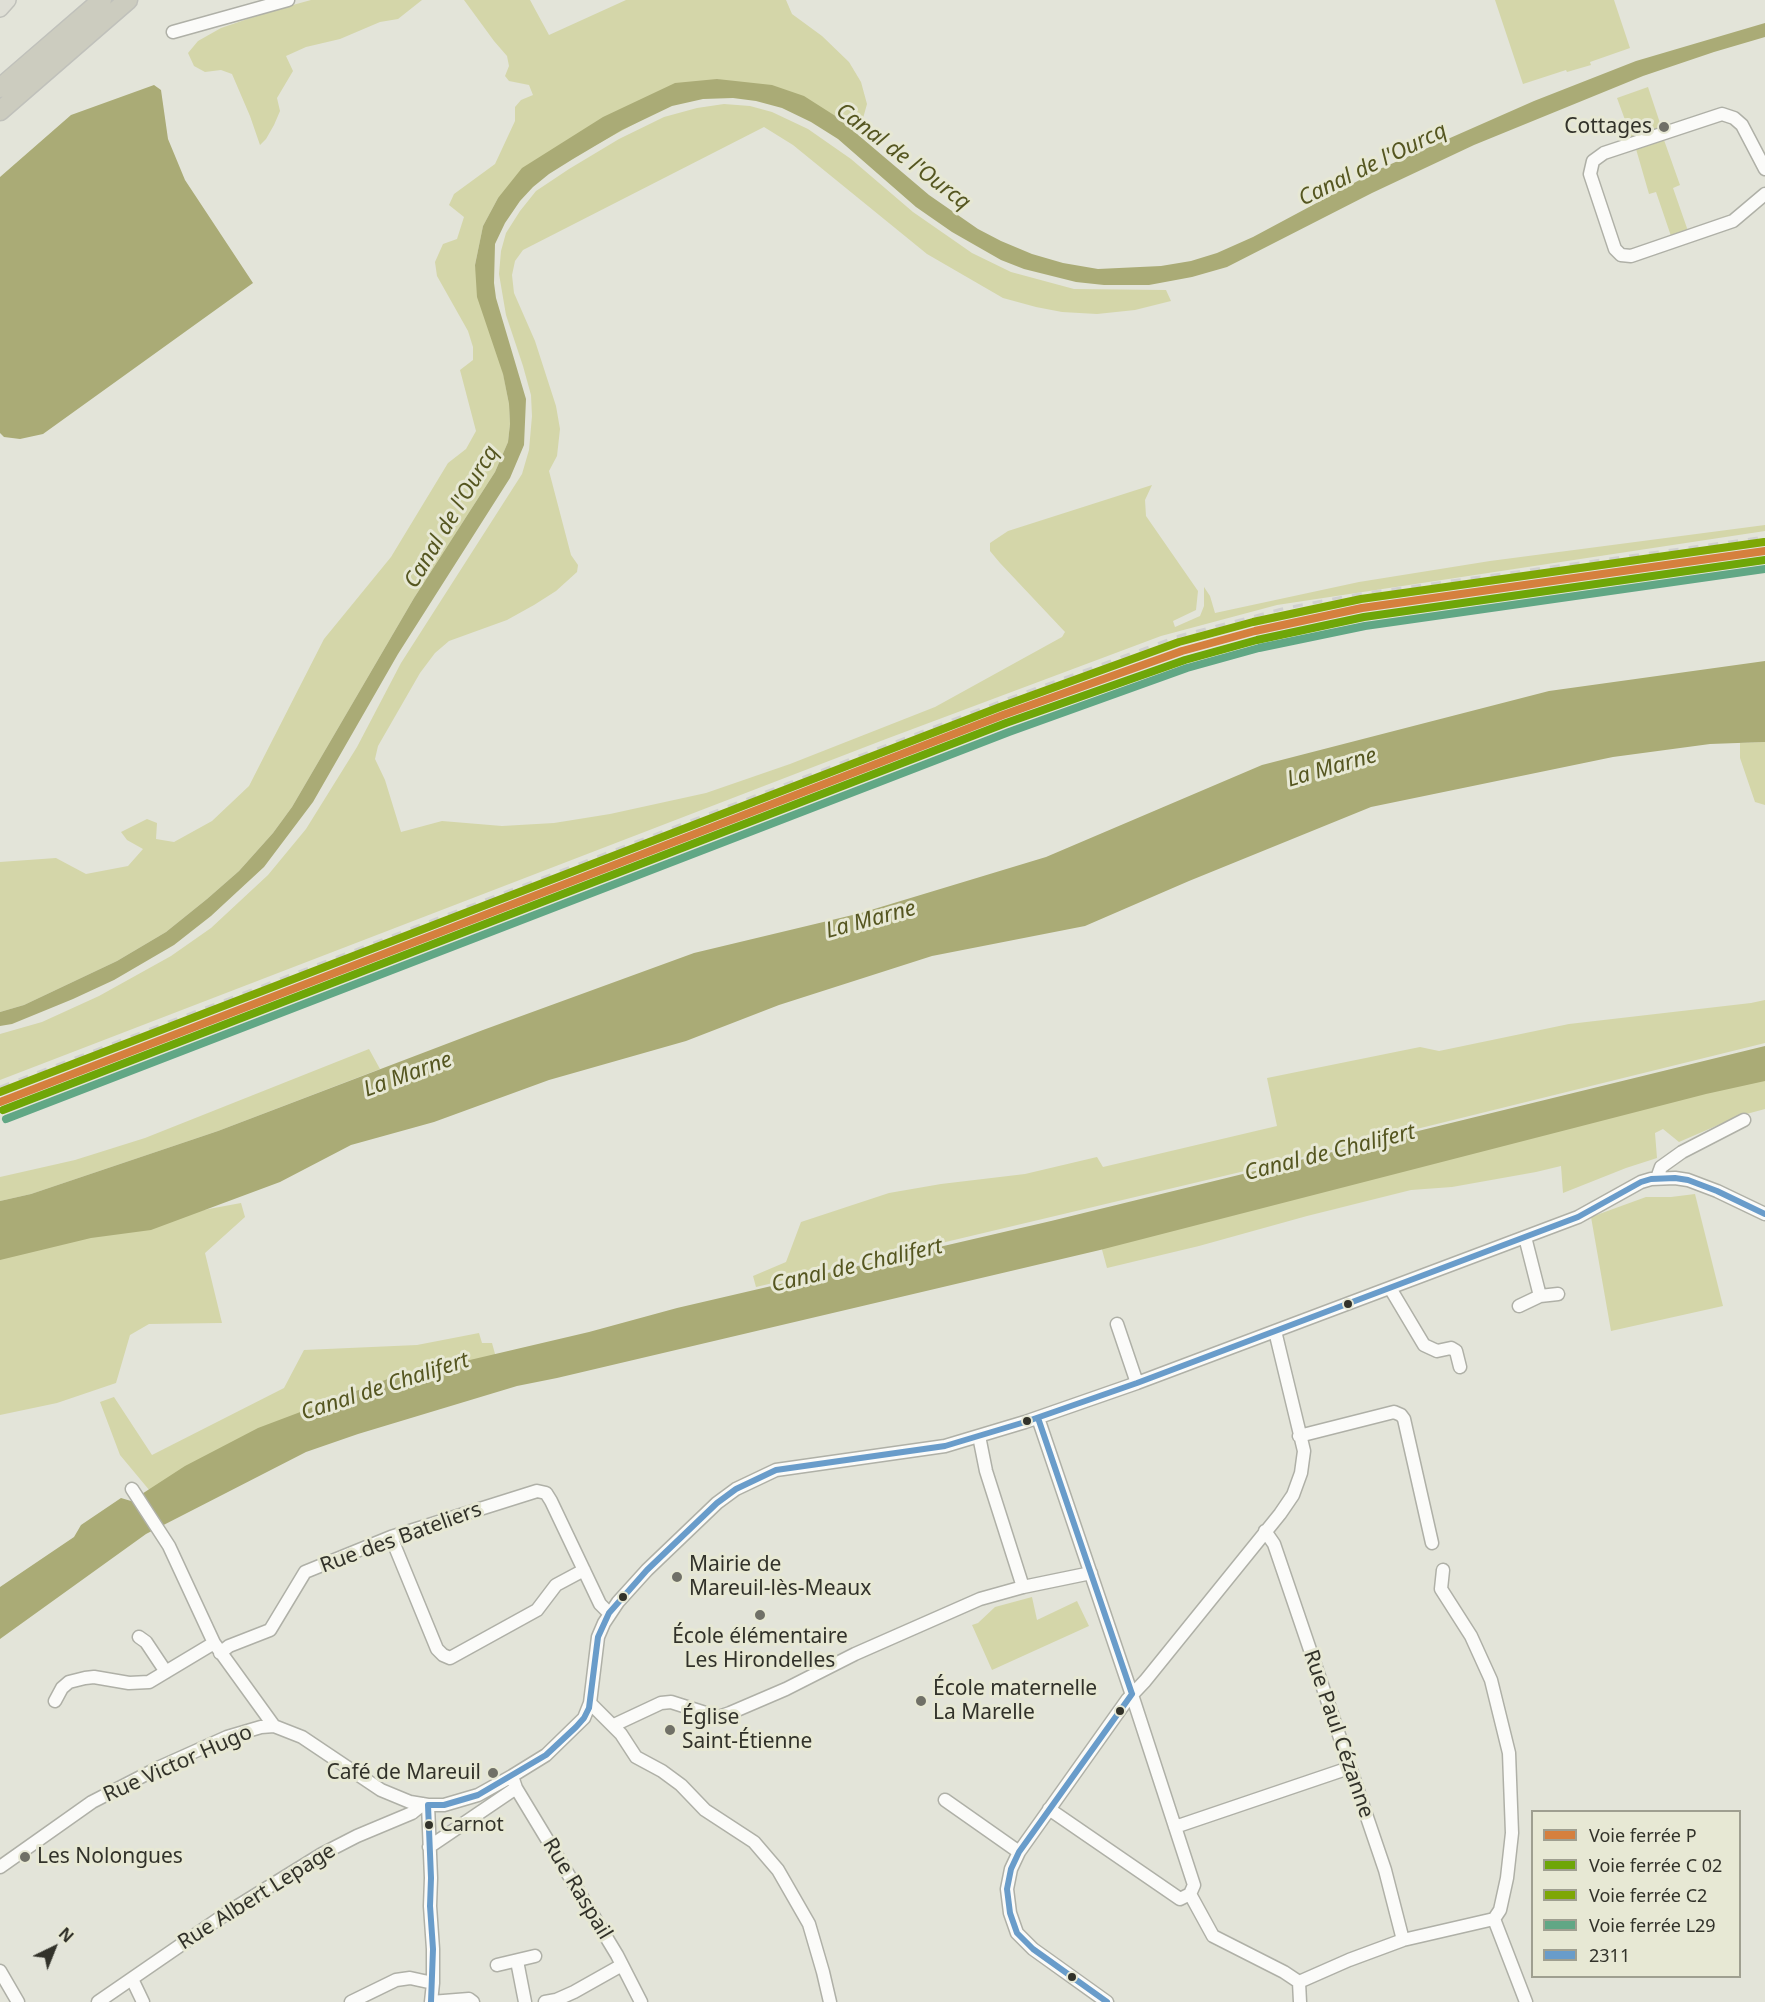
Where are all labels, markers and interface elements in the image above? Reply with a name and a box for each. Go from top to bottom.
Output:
water label: Canal de l'Ourcq [831,98,975,216]
place label: Cottages [1564,114,1652,140]
water label: Canal de l'Ourcq [1295,118,1451,212]
marker: Cottages [1657,120,1671,134]
water label: Canal de l'Ourcq [399,441,505,593]
water label: La Marne [1284,743,1380,793]
water label: La Marne [823,895,919,945]
water label: La Marne [360,1047,456,1103]
water label: Canal de Chalifert [1242,1119,1418,1187]
water label: Canal de Chalifert [769,1233,945,1299]
unlabelled marker [1342,1298,1354,1310]
water label: Canal de Chalifert [298,1347,472,1427]
unlabelled marker [1021,1415,1033,1427]
street label: Rue des Bateliers [317,1497,485,1579]
place label: Mairie de Mareuil-lès-Meaux [689,1552,871,1602]
marker: Mairie de Mareuil-lès-Meaux [670,1570,684,1584]
unlabelled marker [617,1591,629,1603]
marker: École élémentaire Les Hirondelles [753,1608,767,1622]
place label: École élémentaire Les Hirondelles [672,1624,848,1674]
street label: Rue Paul Cézanne [1297,1647,1379,1821]
place label: École maternelle La Marelle [933,1676,1097,1726]
marker: École maternelle La Marelle [914,1694,928,1708]
place label: Église Saint-Étienne [682,1705,812,1755]
unlabelled marker [1114,1705,1126,1717]
street label: Rue Victor Hugo [100,1720,256,1808]
marker: Église Saint-Étienne [663,1723,677,1737]
place label: Café de Mareuil [326,1760,481,1786]
marker: Café de Mareuil [486,1766,500,1780]
legend [1531,1810,1741,1978]
place label: Carnot [440,1813,504,1837]
marker: Carnot [423,1819,435,1831]
text: Voie ferrée P [1589,1823,1697,1847]
street label: Rue Raspail [537,1834,617,1944]
street label: Rue Albert Lepage [174,1838,340,1956]
place label: Les Nolongues [37,1844,183,1870]
marker: Les Nolongues [18,1850,32,1864]
text: Voie ferrée C 02 [1589,1853,1722,1877]
text: Voie ferrée C2 [1589,1883,1707,1907]
text: Voie ferrée L29 [1589,1913,1716,1937]
north arrow [24,1918,84,1978]
text: N [54,1922,79,1947]
text: 2311 [1589,1943,1630,1967]
unlabelled marker [1066,1971,1078,1983]

